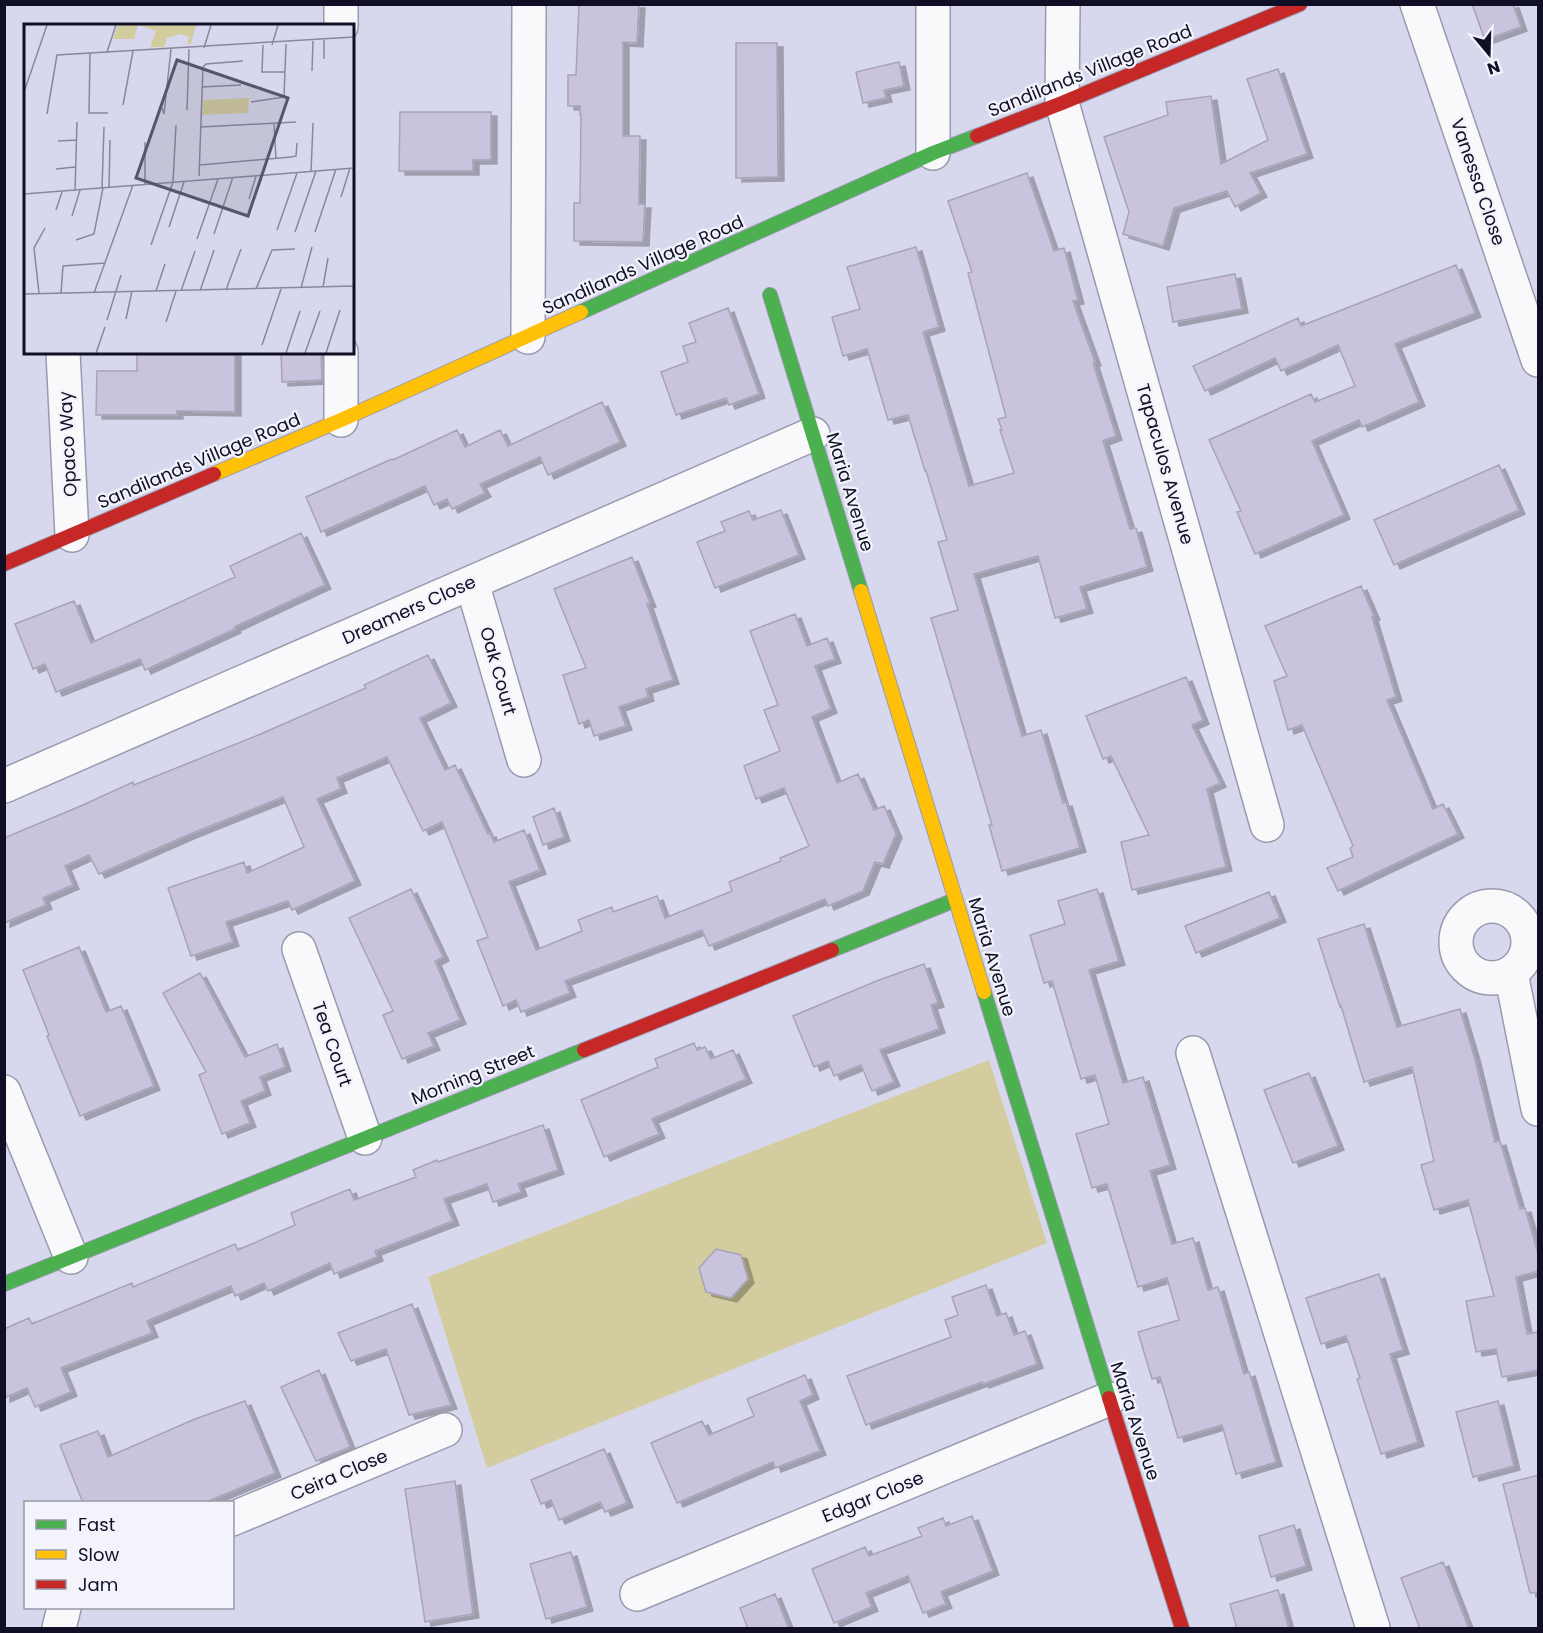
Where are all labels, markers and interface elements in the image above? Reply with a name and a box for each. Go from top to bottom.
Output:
street label: Sandilands Village Road [984,18,1196,123]
inset map [24,24,354,354]
north arrow [1459,24,1519,84]
text: N [1484,55,1503,81]
street label: Vanessa Close [1445,115,1512,249]
street label: Sandilands Village Road [538,209,747,320]
street label: Tapaculos Avenue [1131,380,1200,547]
street label: Opaco Way [52,391,83,497]
street label: Sandilands Village Road [94,406,304,515]
street label: Maria Avenue [820,429,880,555]
street label: Dreamers Close [338,569,480,650]
street label: Oak Court [474,624,523,718]
street label: Maria Avenue [962,894,1022,1020]
street label: Tea Court [306,998,359,1090]
street label: Morning Street [407,1038,538,1111]
street label: Maria Avenue [1105,1358,1166,1483]
street label: Ceira Close [286,1443,391,1506]
street label: Edgar Close [818,1465,927,1528]
legend [24,1501,234,1609]
text: Fast [78,1512,115,1537]
text: Slow [78,1542,120,1567]
text: Jam [78,1572,118,1597]

